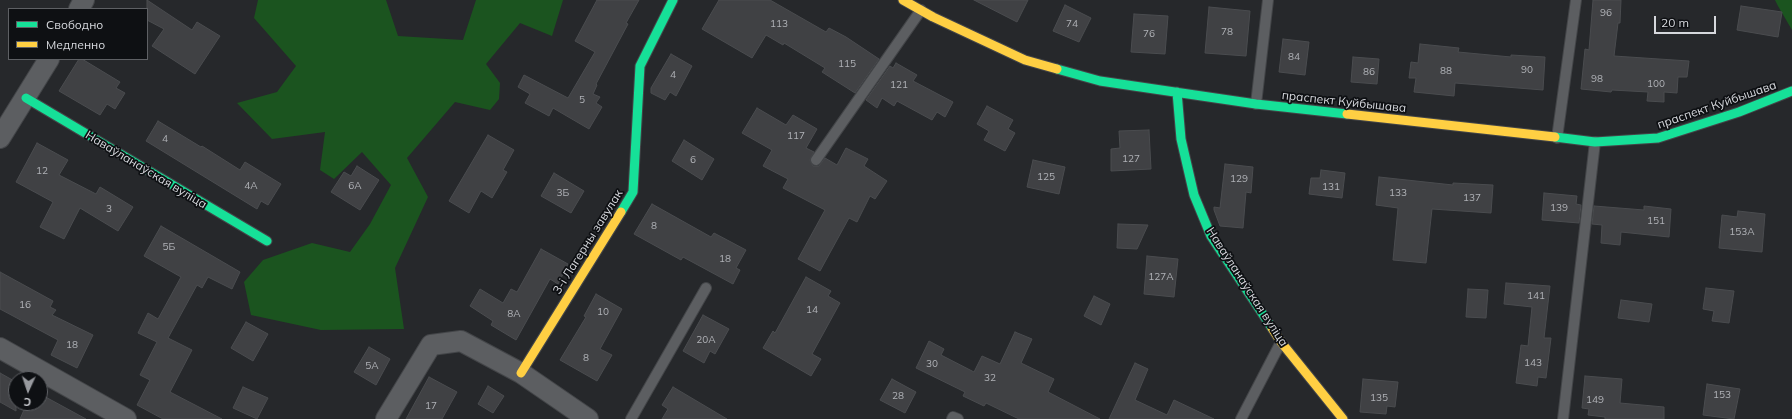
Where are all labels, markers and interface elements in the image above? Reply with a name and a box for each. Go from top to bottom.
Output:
house number: 96 [1600,7,1612,19]
legend [8,8,148,60]
scale bar [1656,8,1718,34]
text: 20 m [1661,15,1689,30]
text: Свободно [46,17,103,32]
house number: 113 [770,18,788,30]
house number: 74 [1066,18,1078,30]
house number: 78 [1221,26,1233,38]
house number: 76 [1143,28,1155,40]
text: Медленно [46,37,105,52]
house number: 84 [1288,51,1300,63]
house number: 115 [838,58,856,70]
house number: 90 [1521,64,1533,76]
house number: 88 [1440,65,1452,77]
house number: 86 [1363,66,1375,78]
house number: 4 [670,69,676,81]
house number: 98 [1591,73,1603,85]
house number: 100 [1647,78,1665,90]
street label: праспект Куйбышава [1656,78,1778,132]
house number: 121 [890,79,908,91]
street label: праспект Куйбышава [1281,88,1407,116]
house number: 5 [579,94,585,106]
street label: Наваўланаўская вуліца [83,128,209,212]
house number: 117 [787,130,805,142]
house number: 4 [162,133,168,145]
house number: 127 [1122,153,1140,165]
house number: 6 [690,154,696,166]
house number: 12 [36,165,48,177]
house number: 125 [1037,171,1055,183]
house number: 129 [1230,173,1248,185]
house number: 4А [244,180,258,192]
house number: 6А [348,180,362,192]
house number: 131 [1322,181,1340,193]
street label: 3-і Лагерны завулак [550,187,626,297]
house number: 3Б [557,187,569,199]
house number: 133 [1389,187,1407,199]
house number: 137 [1463,192,1481,204]
house number: 139 [1550,202,1568,214]
house number: 3 [106,203,112,215]
house number: 151 [1647,215,1665,227]
house number: 8 [651,220,657,232]
street label: Наваўланаўская вуліца [1203,225,1291,349]
house number: 153А [1729,226,1755,238]
house number: 5Б [163,241,175,253]
house number: 18 [719,253,731,265]
house number: 127А [1148,271,1174,283]
house number: 141 [1527,290,1545,302]
house number: 16 [19,299,31,311]
house number: 14 [806,304,818,316]
house number: 10 [597,306,609,318]
house number: 8А [507,308,521,320]
house number: 20А [696,334,716,346]
house number: 18 [66,339,78,351]
house number: 8 [583,352,589,364]
house number: 143 [1524,357,1542,369]
house number: 30 [926,358,938,370]
house number: 5А [365,360,379,372]
north arrow [8,371,48,411]
house number: 32 [984,372,996,384]
house number: 153 [1713,389,1731,401]
house number: 28 [892,390,904,402]
house number: 135 [1370,392,1388,404]
house number: 149 [1586,394,1604,406]
text: С [23,395,32,409]
house number: 17 [425,400,437,412]

